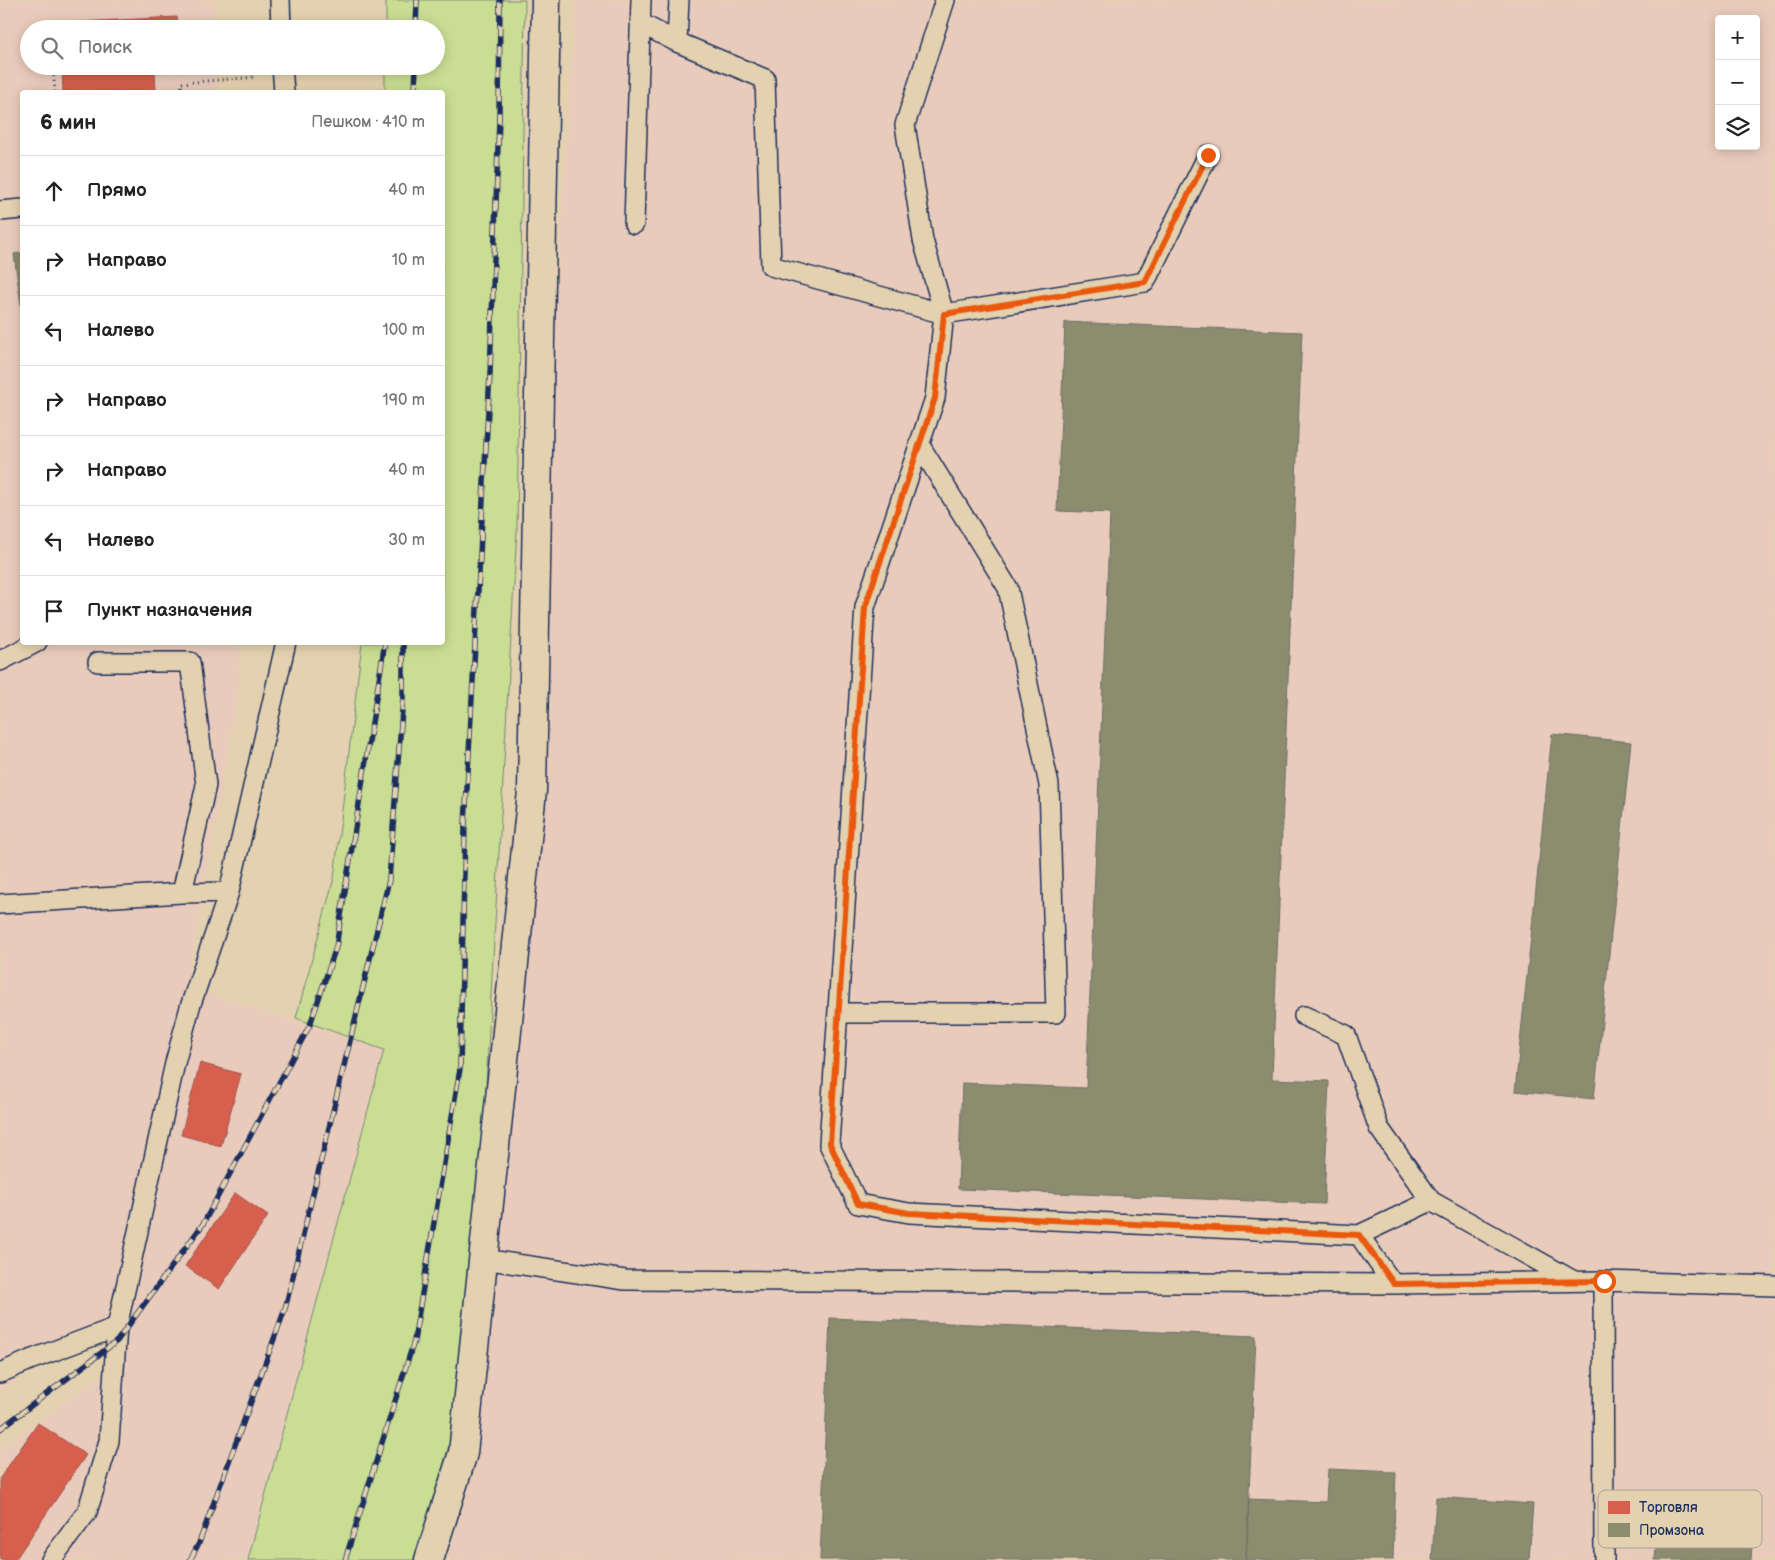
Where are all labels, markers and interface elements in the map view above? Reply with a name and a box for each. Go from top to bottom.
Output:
map controls [1715,15,1760,150]
button: + [1715,15,1760,60]
search box [20,20,445,75]
icon: search [38,34,66,62]
text: Поиск [78,36,132,59]
button: − [1715,60,1760,105]
button: layers [1715,105,1760,150]
text: 6 мин [40,110,96,135]
text: Пешком · 410 m [311,113,425,132]
route end [1197,144,1220,167]
icon: ahead [40,177,68,205]
text: Прямо [87,179,147,202]
text: 40 m [388,181,425,200]
icon: right [40,247,68,275]
text: Направо [87,249,167,272]
text: 10 m [392,251,425,270]
icon: left [40,317,68,345]
text: Налево [87,319,154,342]
text: 100 m [382,321,425,340]
icon: right [40,387,68,415]
text: Направо [87,389,167,412]
text: 190 m [383,391,425,410]
icon: right [40,457,68,485]
text: Направо [87,459,167,482]
text: 40 m [388,461,425,480]
icon: left [40,527,68,555]
text: Налево [87,529,154,552]
text: 30 m [388,531,425,550]
icon: arrive [40,597,68,625]
text: Пункт назначения [87,599,252,622]
route start [1593,1270,1616,1293]
legend [1598,1490,1762,1548]
text: Торговля [1639,1499,1698,1516]
text: Промзона [1639,1522,1705,1539]

